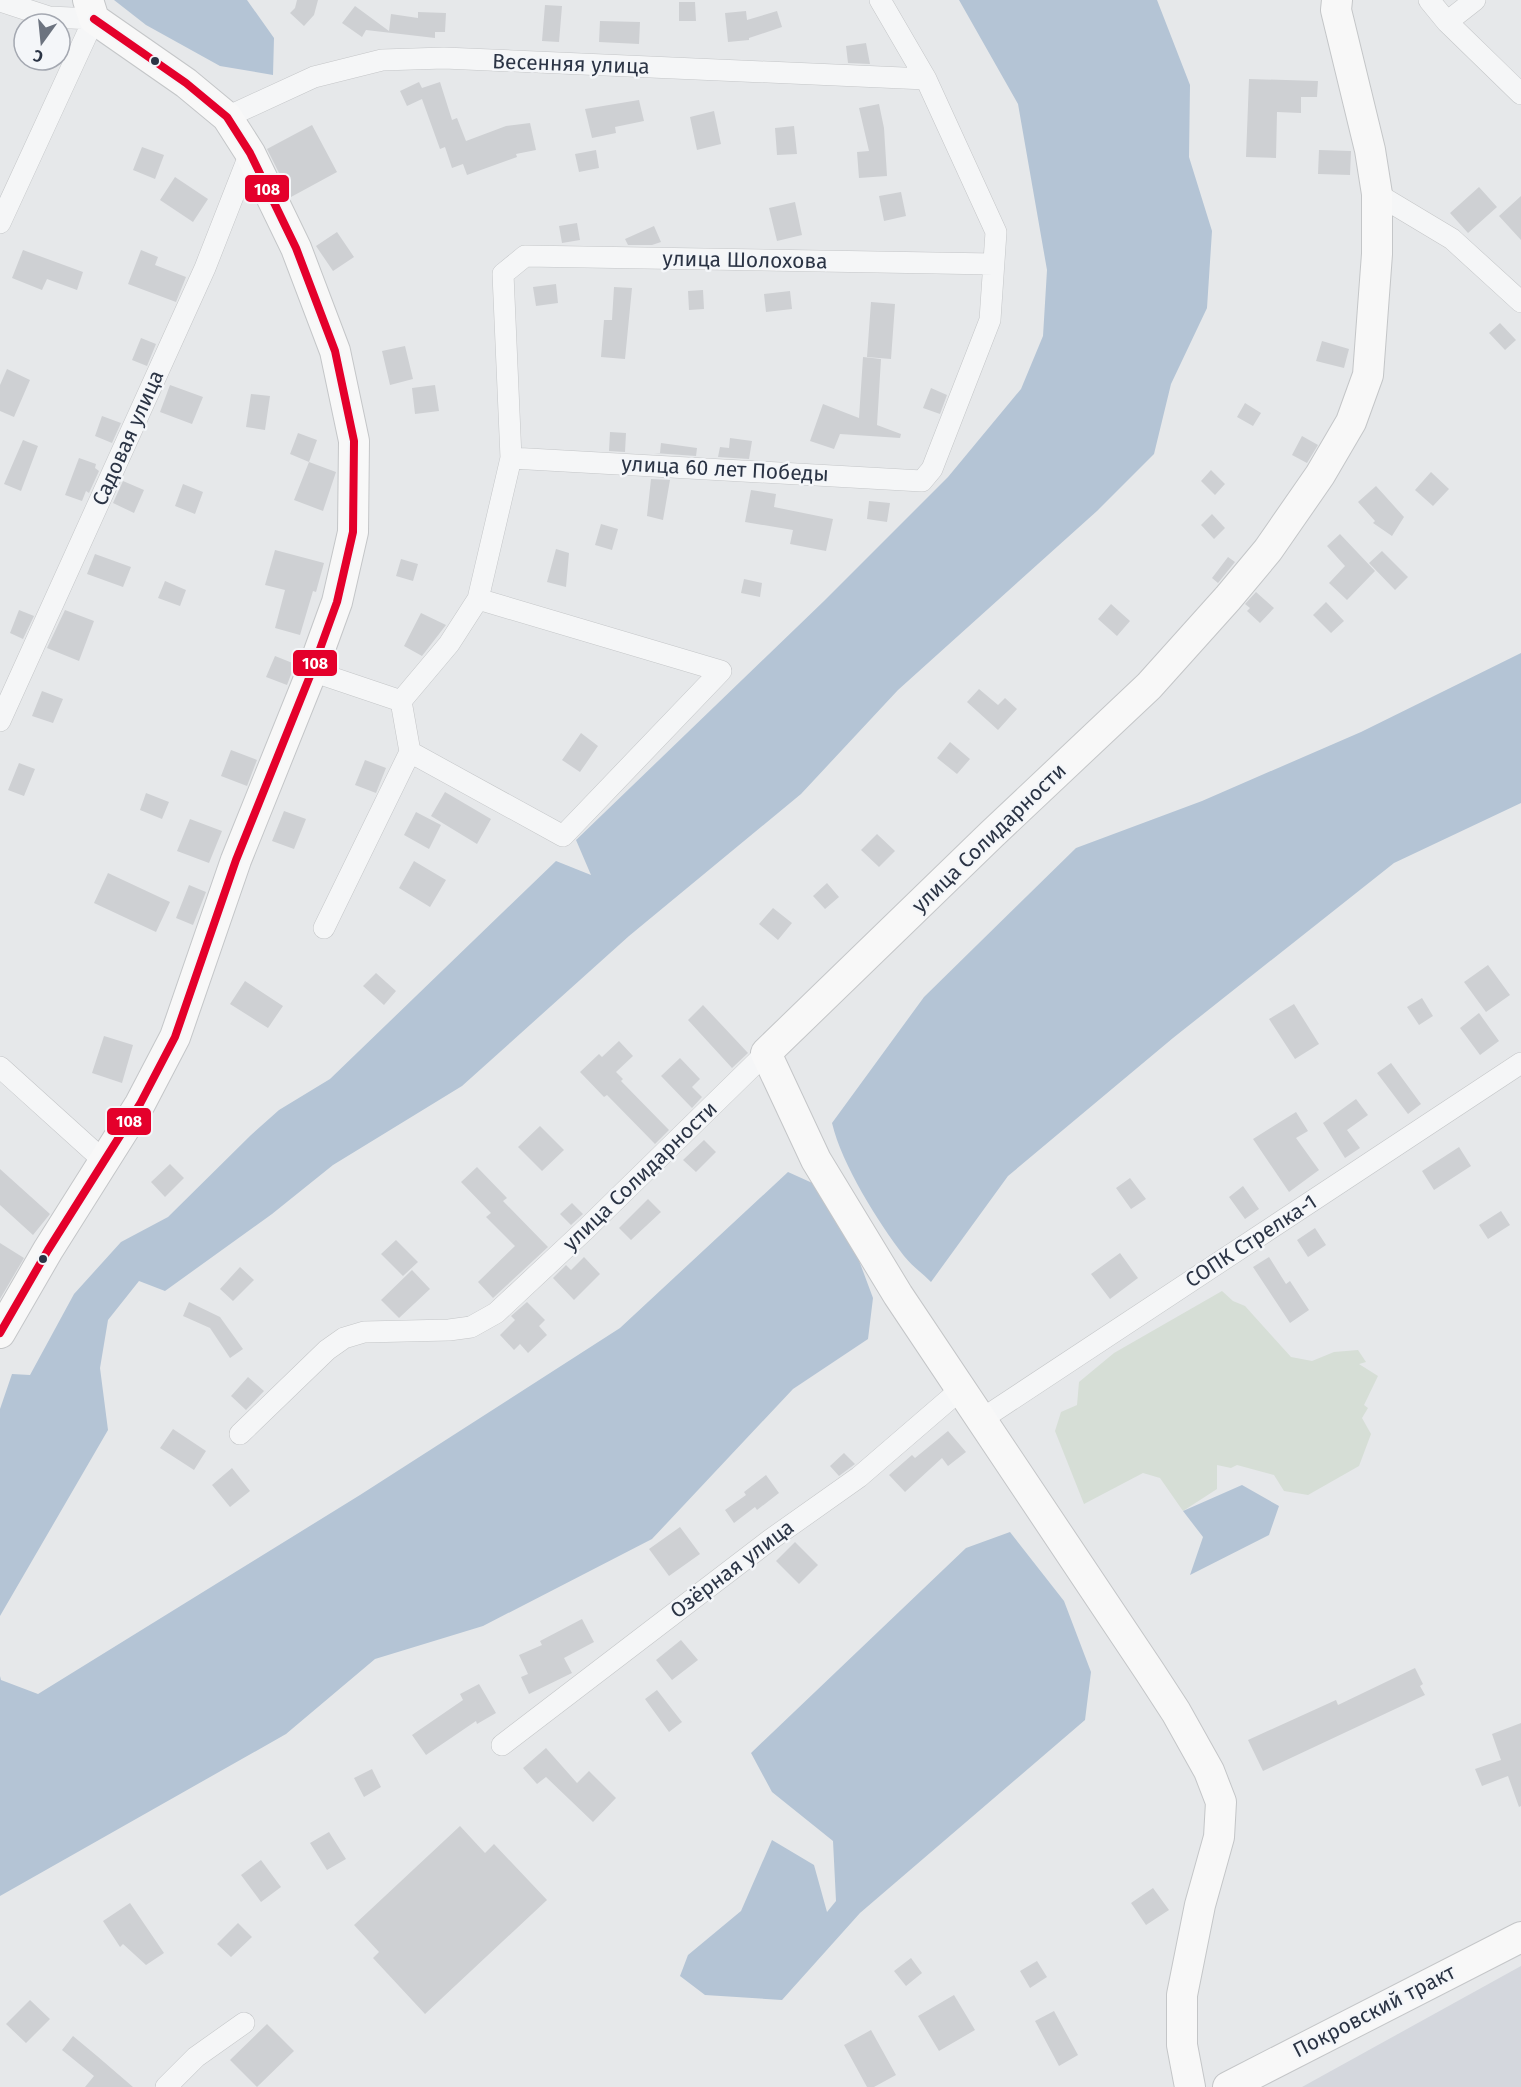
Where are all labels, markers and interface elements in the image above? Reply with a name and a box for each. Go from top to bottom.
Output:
north arrow [12,12,72,72]
text: С [31,45,45,66]
street label: Весенняя улица [492,48,650,80]
unlabelled marker [149,55,161,67]
line badge: 108 [244,174,290,203]
text: 108 [254,180,280,199]
street label: улица Шолохова [662,246,828,274]
street label: Садовая улица [87,366,169,510]
street label: улица 60 лет Победы [621,451,829,487]
line badge: 108 [292,649,338,677]
text: 108 [302,654,328,673]
street label: улица Солидарности [906,758,1072,918]
street label: улица Солидарности [557,1096,723,1256]
line badge: 108 [106,1107,152,1136]
text: 108 [116,1112,142,1131]
street label: СОПК Стрелка-1 [1180,1189,1322,1293]
unlabelled marker [37,1253,49,1265]
street label: Озёрная улица [665,1514,799,1624]
street label: Покровский тракт [1288,1959,1460,2063]

